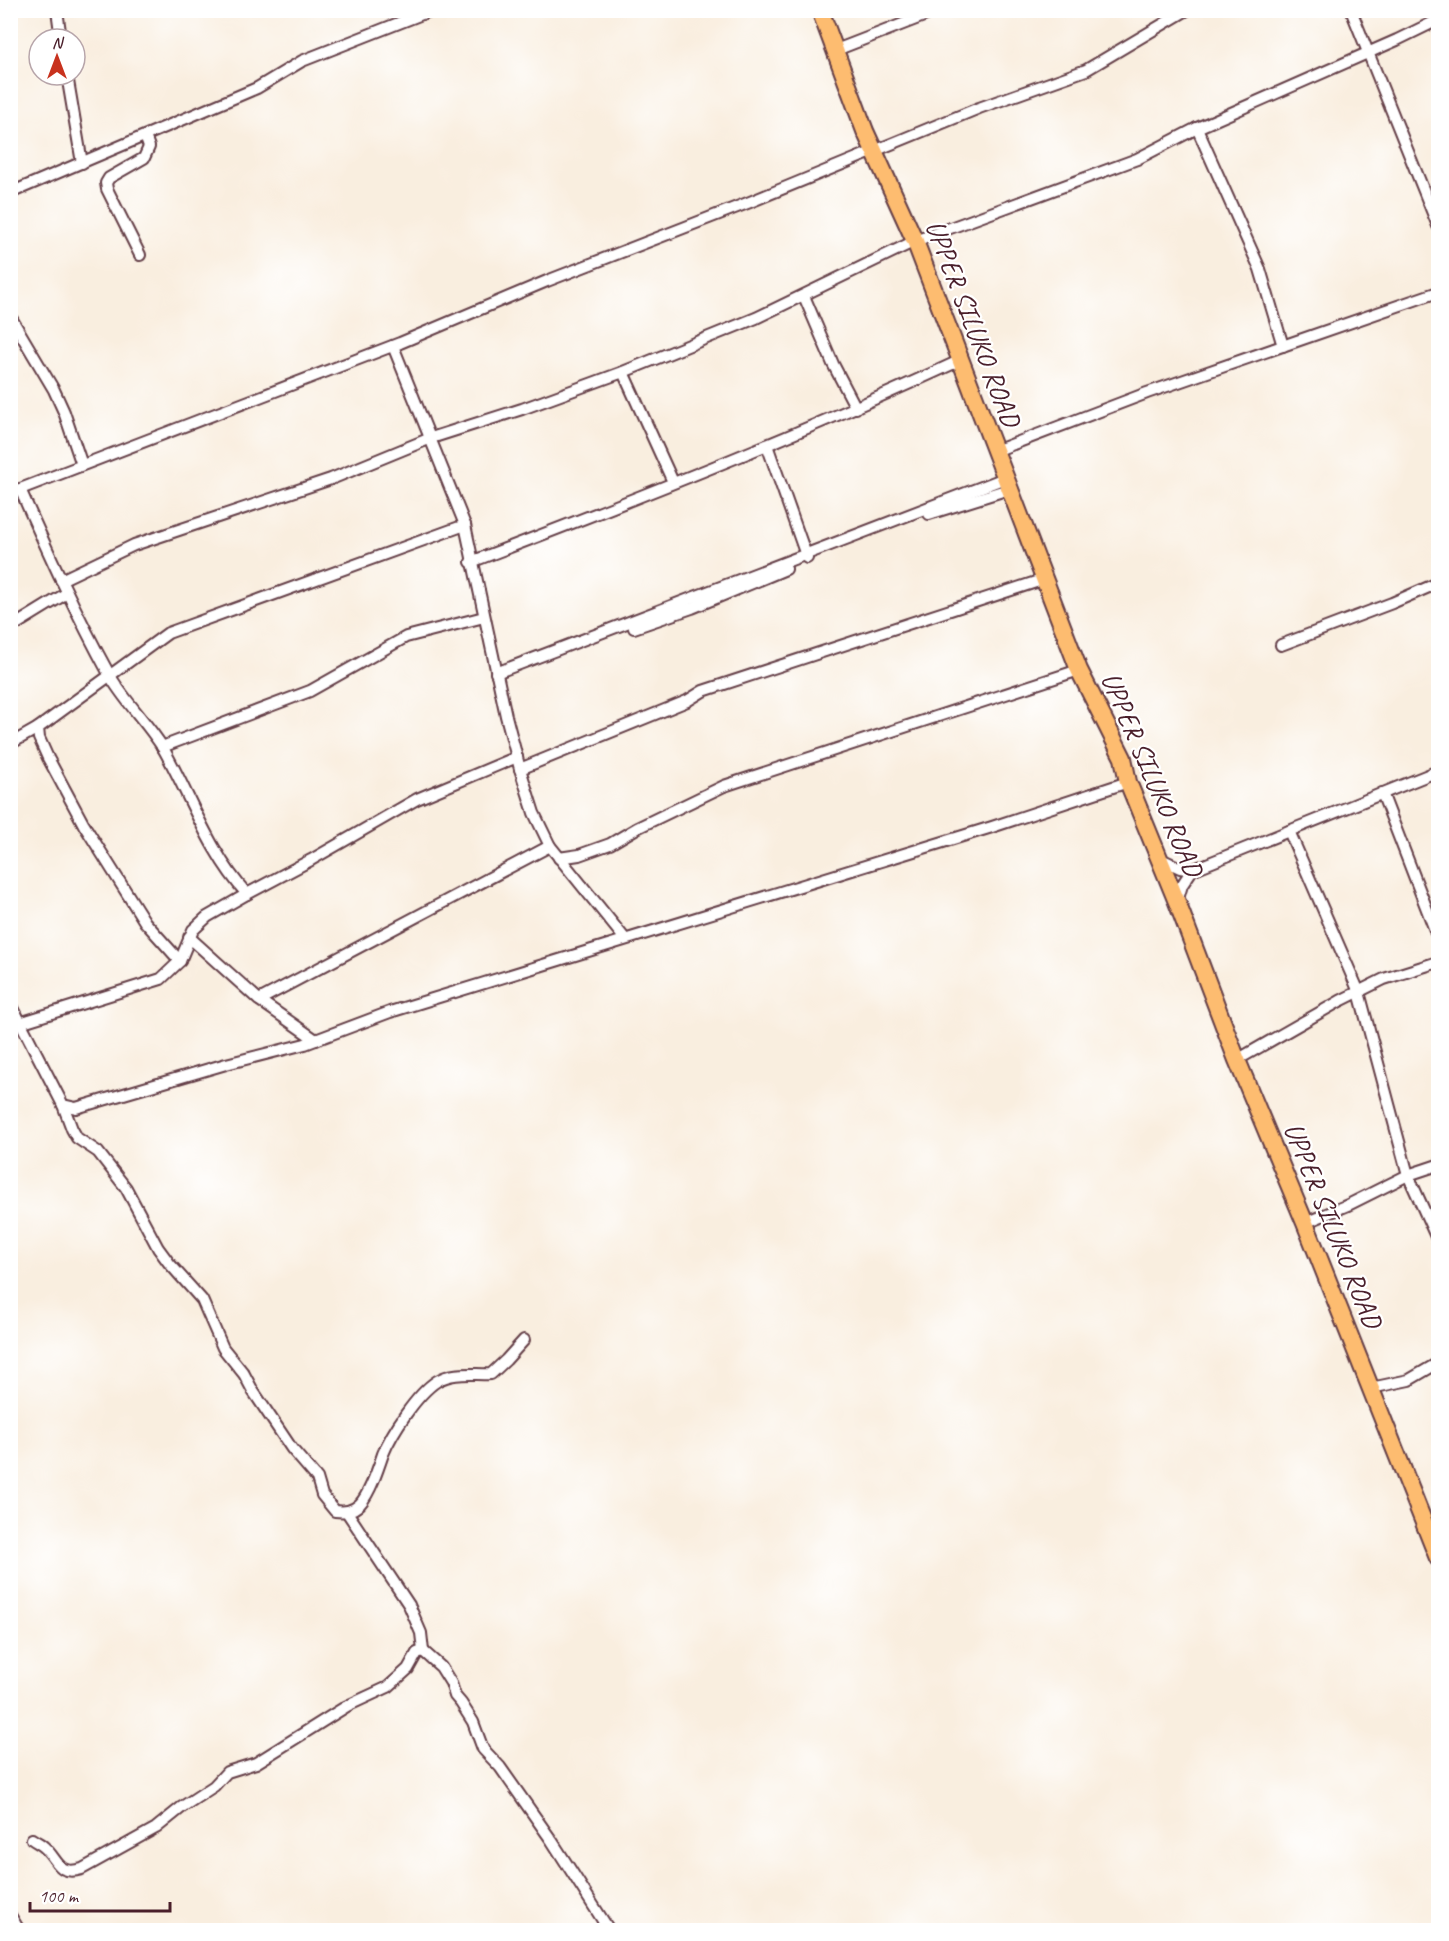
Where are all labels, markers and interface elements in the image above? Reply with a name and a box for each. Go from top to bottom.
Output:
north arrow [27,27,87,87]
text: N [52,33,65,53]
street label: UPPER SILUKO ROAD [918,215,1030,433]
street label: UPPER SILUKO ROAD [1094,667,1212,883]
street label: UPPER SILUKO ROAD [1276,1117,1391,1335]
scale bar [30,1875,170,1913]
text: 100 m [39,1885,80,1907]

